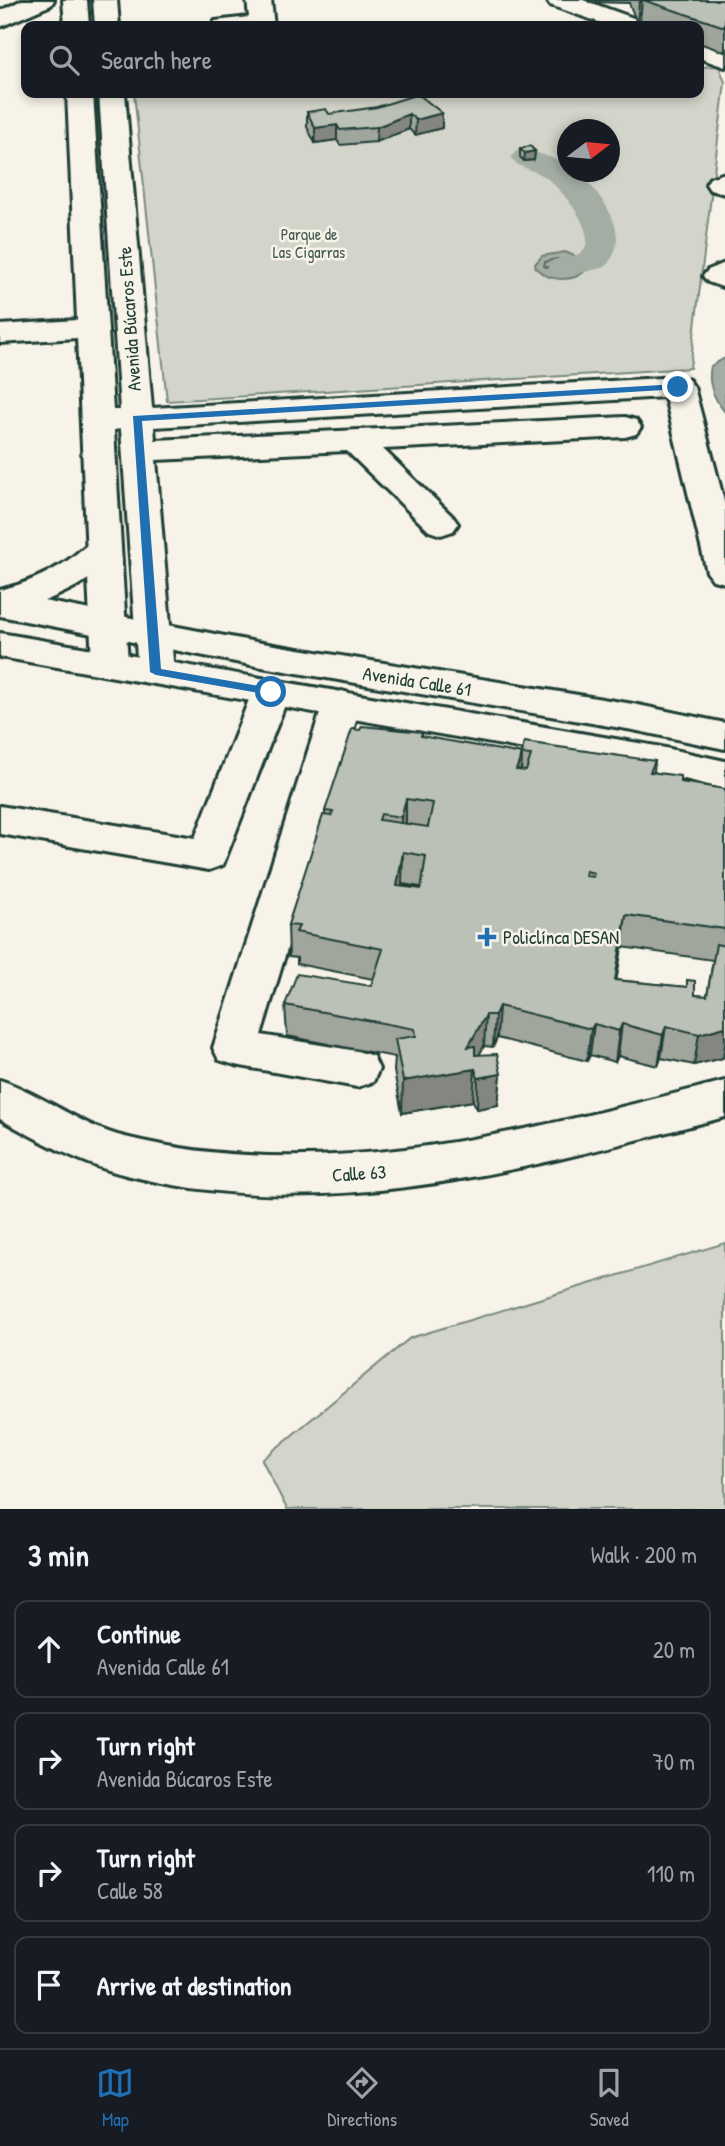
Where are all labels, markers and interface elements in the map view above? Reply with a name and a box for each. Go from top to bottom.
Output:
search box [21,21,704,98]
icon: search [45,41,83,79]
text: Search here [101,42,212,77]
north arrow [557,119,620,182]
park label: Parque de Las Cigarras [273,223,345,263]
street label: Avenida Búcaros Este [111,245,147,392]
route end [662,371,693,402]
street label: Avenida Calle 61 [361,660,473,702]
route start [255,676,286,707]
place label: Policlínca DESAN [503,924,619,950]
marker: Policlínca DESAN [477,927,497,947]
street label: Calle 63 [331,1158,387,1188]
text: 3 min [28,1535,89,1575]
text: Walk · 200 m [591,1539,697,1570]
text: Continue [97,1616,181,1651]
icon: ahead [30,1630,68,1668]
text: 20 m [653,1634,695,1665]
text: Avenida Calle 61 [97,1651,229,1682]
text: Turn right [97,1728,195,1763]
icon: right [30,1742,68,1780]
text: 70 m [652,1746,695,1777]
text: Avenida Búcaros Este [97,1763,273,1794]
text: Turn right [97,1840,195,1875]
icon: right [30,1854,68,1892]
text: 110 m [647,1858,695,1889]
text: Calle 58 [97,1875,163,1906]
icon: arrive [30,1966,68,2004]
text: Arrive at destination [97,1968,292,2003]
tab: Map [96,2064,134,2132]
tab: Directions [327,2064,397,2132]
tab: Saved [590,2064,629,2132]

